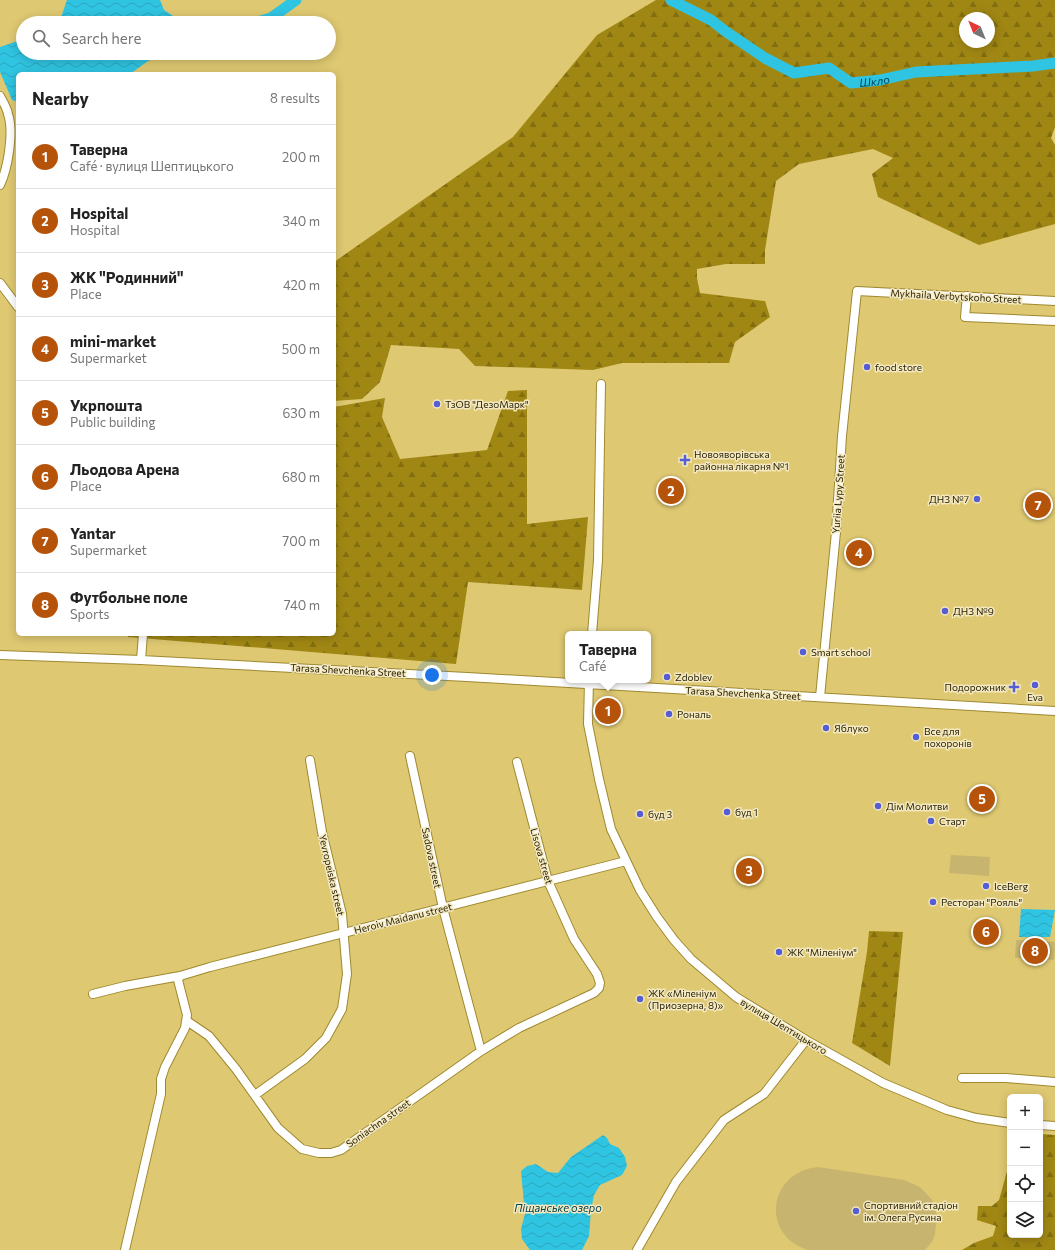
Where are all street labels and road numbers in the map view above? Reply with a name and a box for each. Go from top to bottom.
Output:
street label: Mykhaila Verbytskoho Street [890,287,1022,305]
street label: Yuriia Lypy Street [829,454,847,534]
street label: Tarasa Shevchenka Street [290,661,406,679]
street label: Tarasa Shevchenka Street [685,684,801,702]
street label: Sadova street [420,826,444,890]
street label: Lisova street [528,827,556,885]
street label: Yevropeiska street [317,833,347,917]
street label: Heroiv Maidanu street [353,900,453,936]
street label: вулиця Шептицького [739,995,829,1057]
street label: Soniachna street [343,1096,413,1150]

